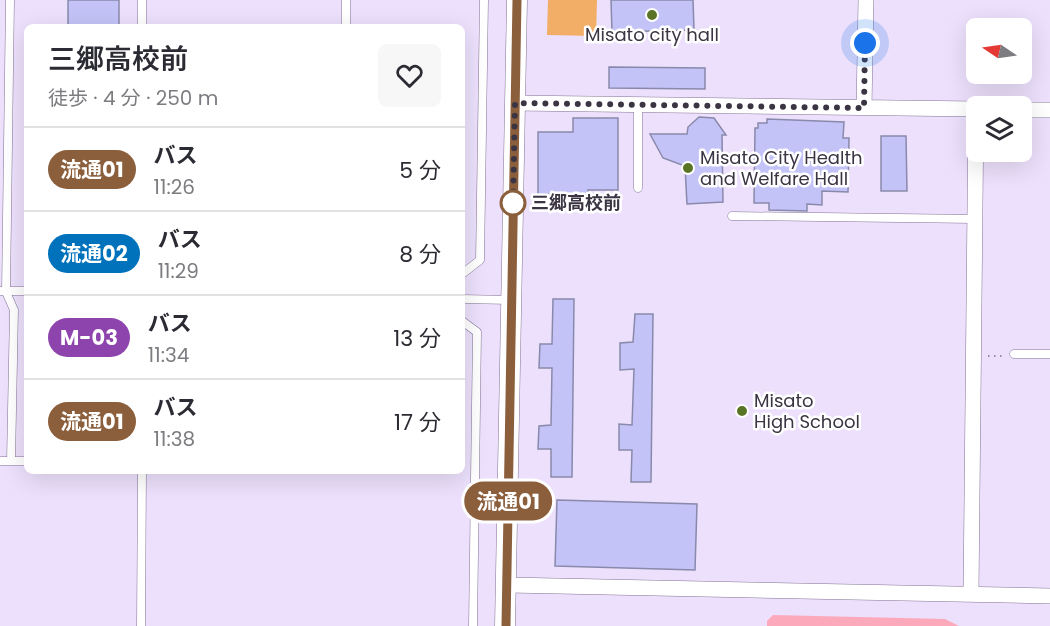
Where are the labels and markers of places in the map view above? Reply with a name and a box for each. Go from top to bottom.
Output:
marker: Misato city hall [645,8,659,22]
place label: Misato city hall [585,22,719,47]
place label: Misato City Health and Welfare Hall [700,145,862,191]
marker: Misato City Health and Welfare Hall [681,161,695,175]
marker: 三郷高校前 [500,190,526,216]
place label: 三郷高校前 [531,190,621,215]
place label: Misato High School [754,388,860,434]
marker: Misato High School [735,404,749,418]

